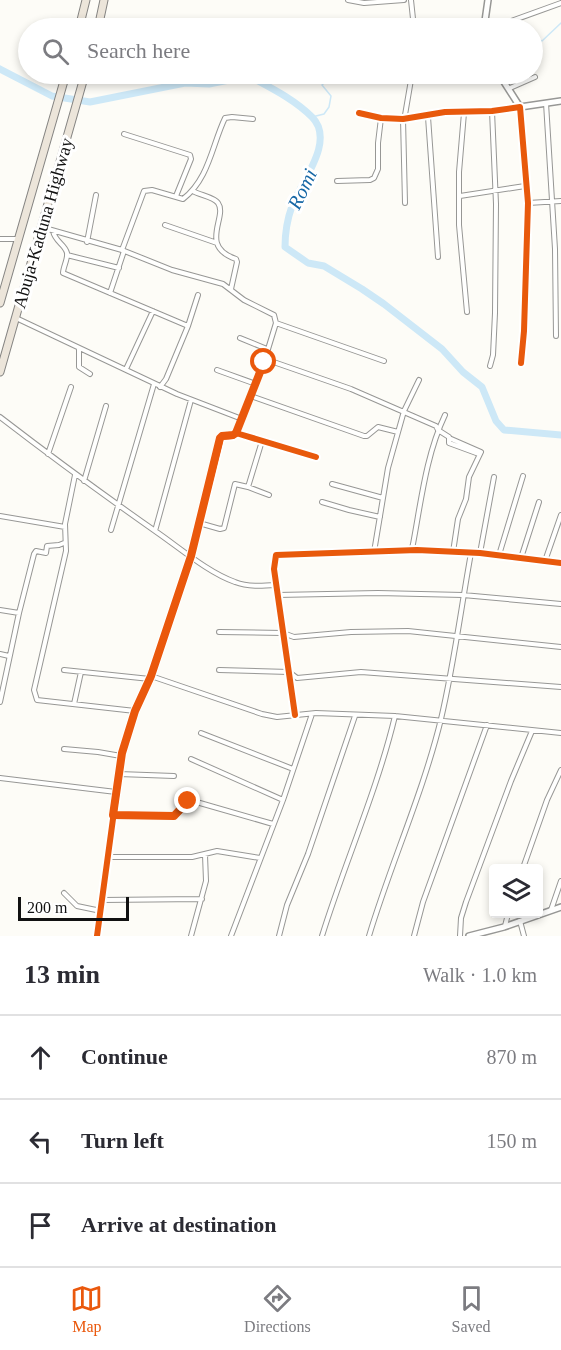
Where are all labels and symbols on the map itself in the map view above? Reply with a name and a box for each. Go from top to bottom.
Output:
street label: Abuja-Kaduna Highway [9,135,77,311]
water label: Romi [282,165,321,214]
route start [250,348,276,374]
route end [174,787,200,813]
scale bar [18,894,129,922]

